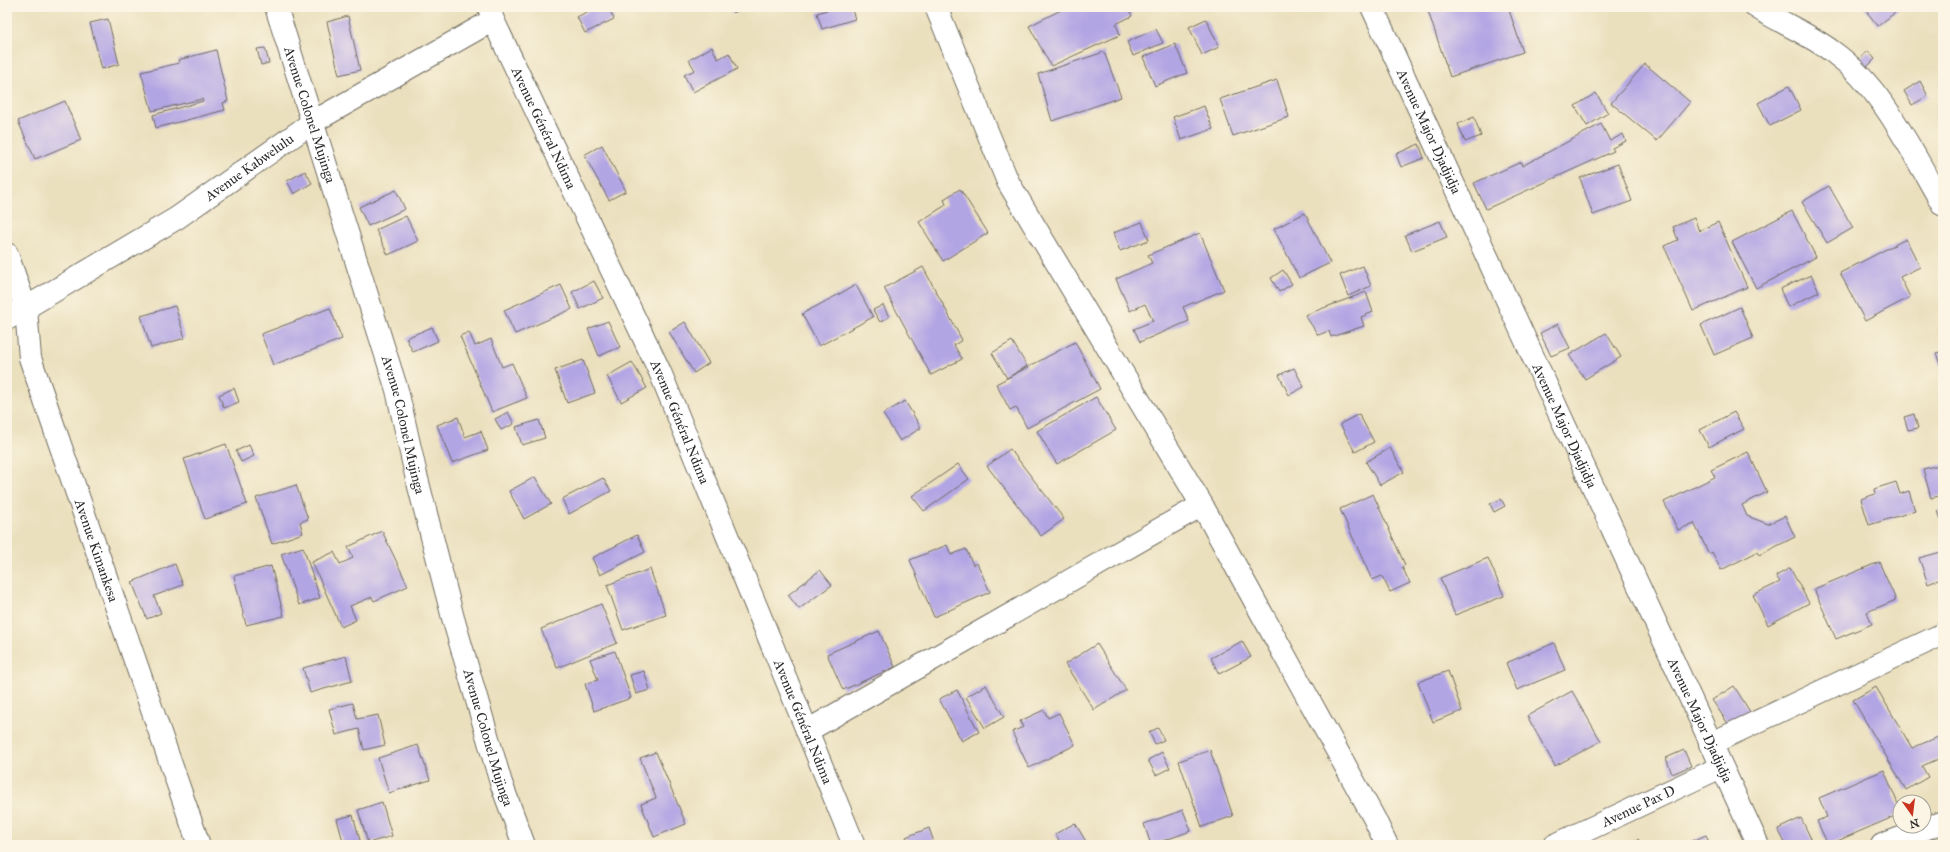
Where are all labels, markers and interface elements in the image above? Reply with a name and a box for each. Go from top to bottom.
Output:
street label: Avenue Colonel Mujinga [280,44,339,185]
street label: Avenue Général Ndima [507,64,580,192]
street label: Avenue Major Djadjidja [1392,66,1465,197]
street label: Avenue Kabwelulu [201,130,298,205]
street label: Avenue Colonel Mujinga [377,353,429,496]
street label: Avenue Général Ndima [646,356,713,487]
street label: Avenue Major Djadjidja [1528,360,1600,491]
street label: Avenue Kimankesa [70,496,122,604]
street label: Avenue Major Djadjidja [1664,654,1736,785]
street label: Avenue Général Ndima [769,656,836,786]
street label: Avenue Colonel Mujinga [459,666,517,808]
street label: Avenue Pax D [1598,782,1678,831]
north arrow [1892,794,1932,834]
text: N [1908,816,1920,831]

